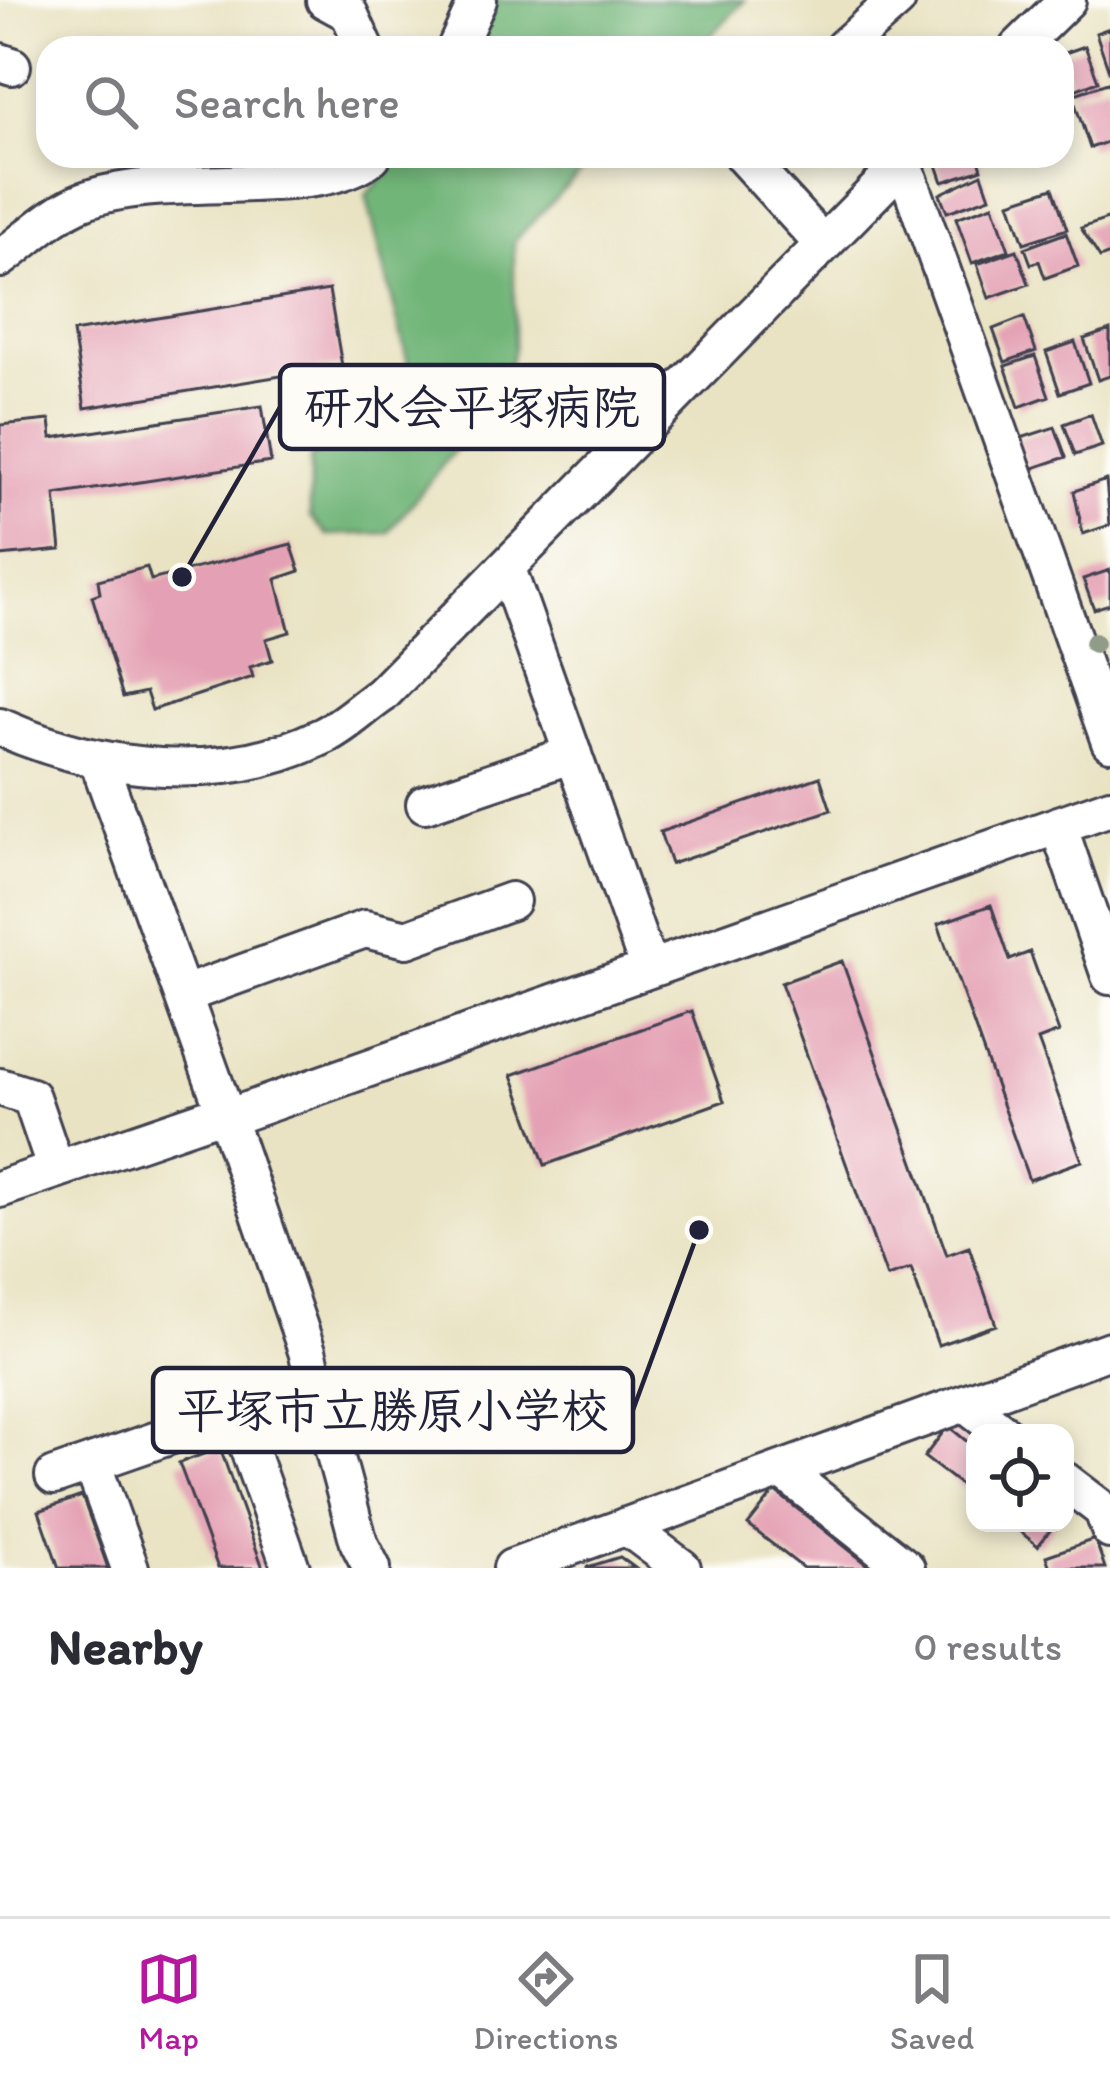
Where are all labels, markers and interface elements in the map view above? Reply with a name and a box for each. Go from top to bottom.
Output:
search box [36,36,1074,168]
icon: search [78,69,144,135]
text: Search here [174,75,400,129]
callout: 研水会平塚病院 [280,365,664,449]
text: 研水会平塚病院 [304,378,640,436]
callout: 平塚市立勝原小学校 [153,1368,633,1452]
text: 平塚市立勝原小学校 [177,1381,609,1439]
map controls [966,1424,1074,1532]
button: locate [966,1424,1074,1532]
text: Nearby [48,1616,203,1677]
text: 0 results [913,1623,1062,1670]
tab: Map [136,1946,202,2057]
tab: Directions [473,1946,618,2057]
tab: Saved [890,1946,974,2057]

